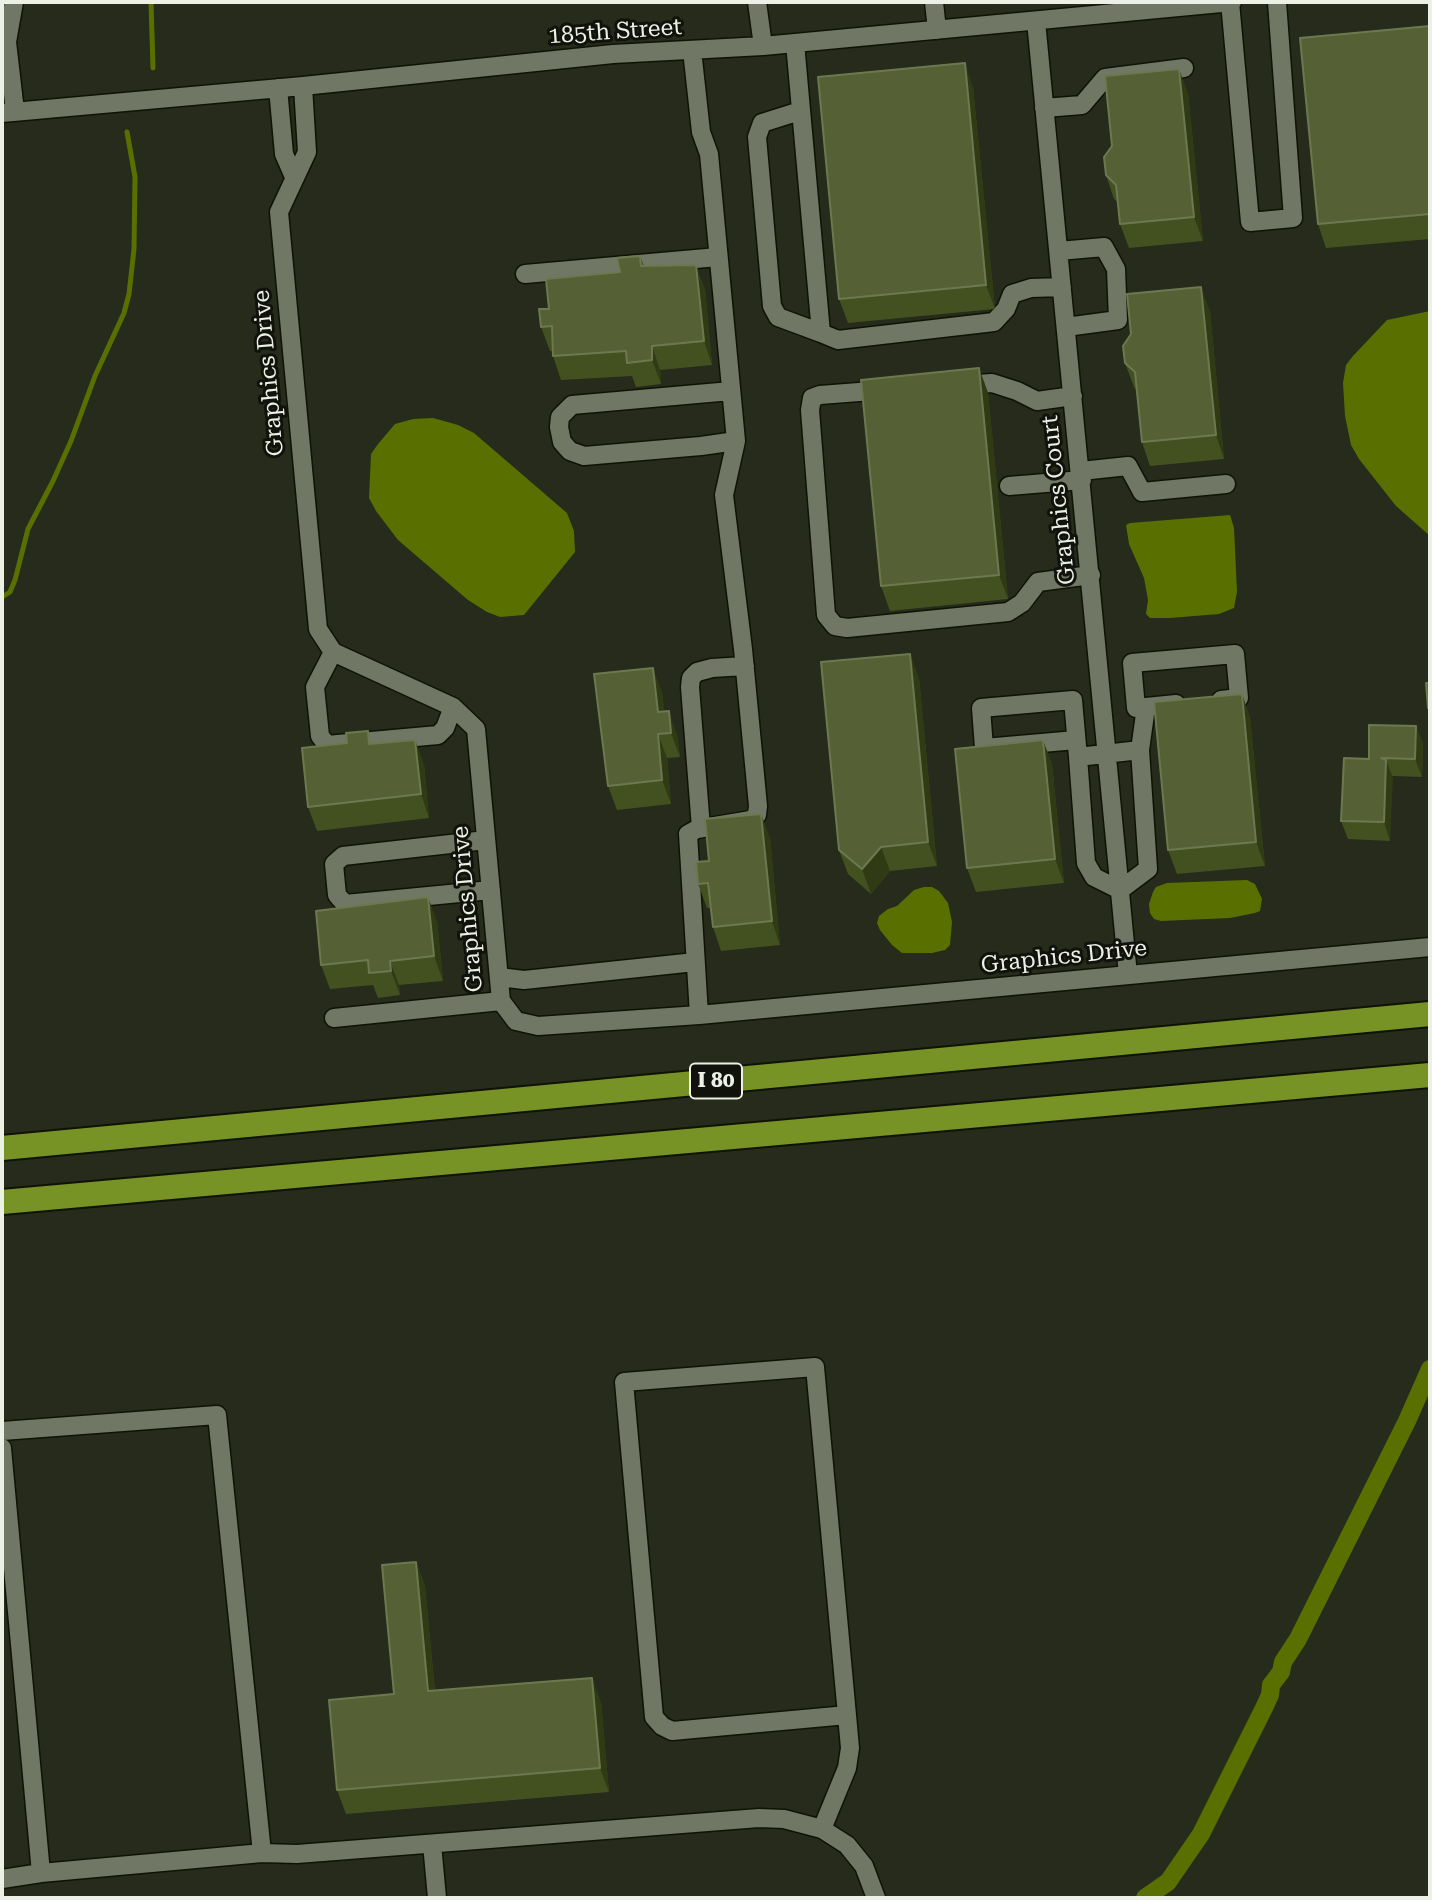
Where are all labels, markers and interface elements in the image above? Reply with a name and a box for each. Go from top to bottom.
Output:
street label: 185th Street [547,14,683,50]
street label: Graphics Drive [248,289,290,457]
street label: Graphics Court [1036,414,1082,586]
street label: Graphics Drive [447,825,489,993]
street label: Graphics Drive [980,935,1148,979]
road number: I 80 [690,1064,742,1098]

